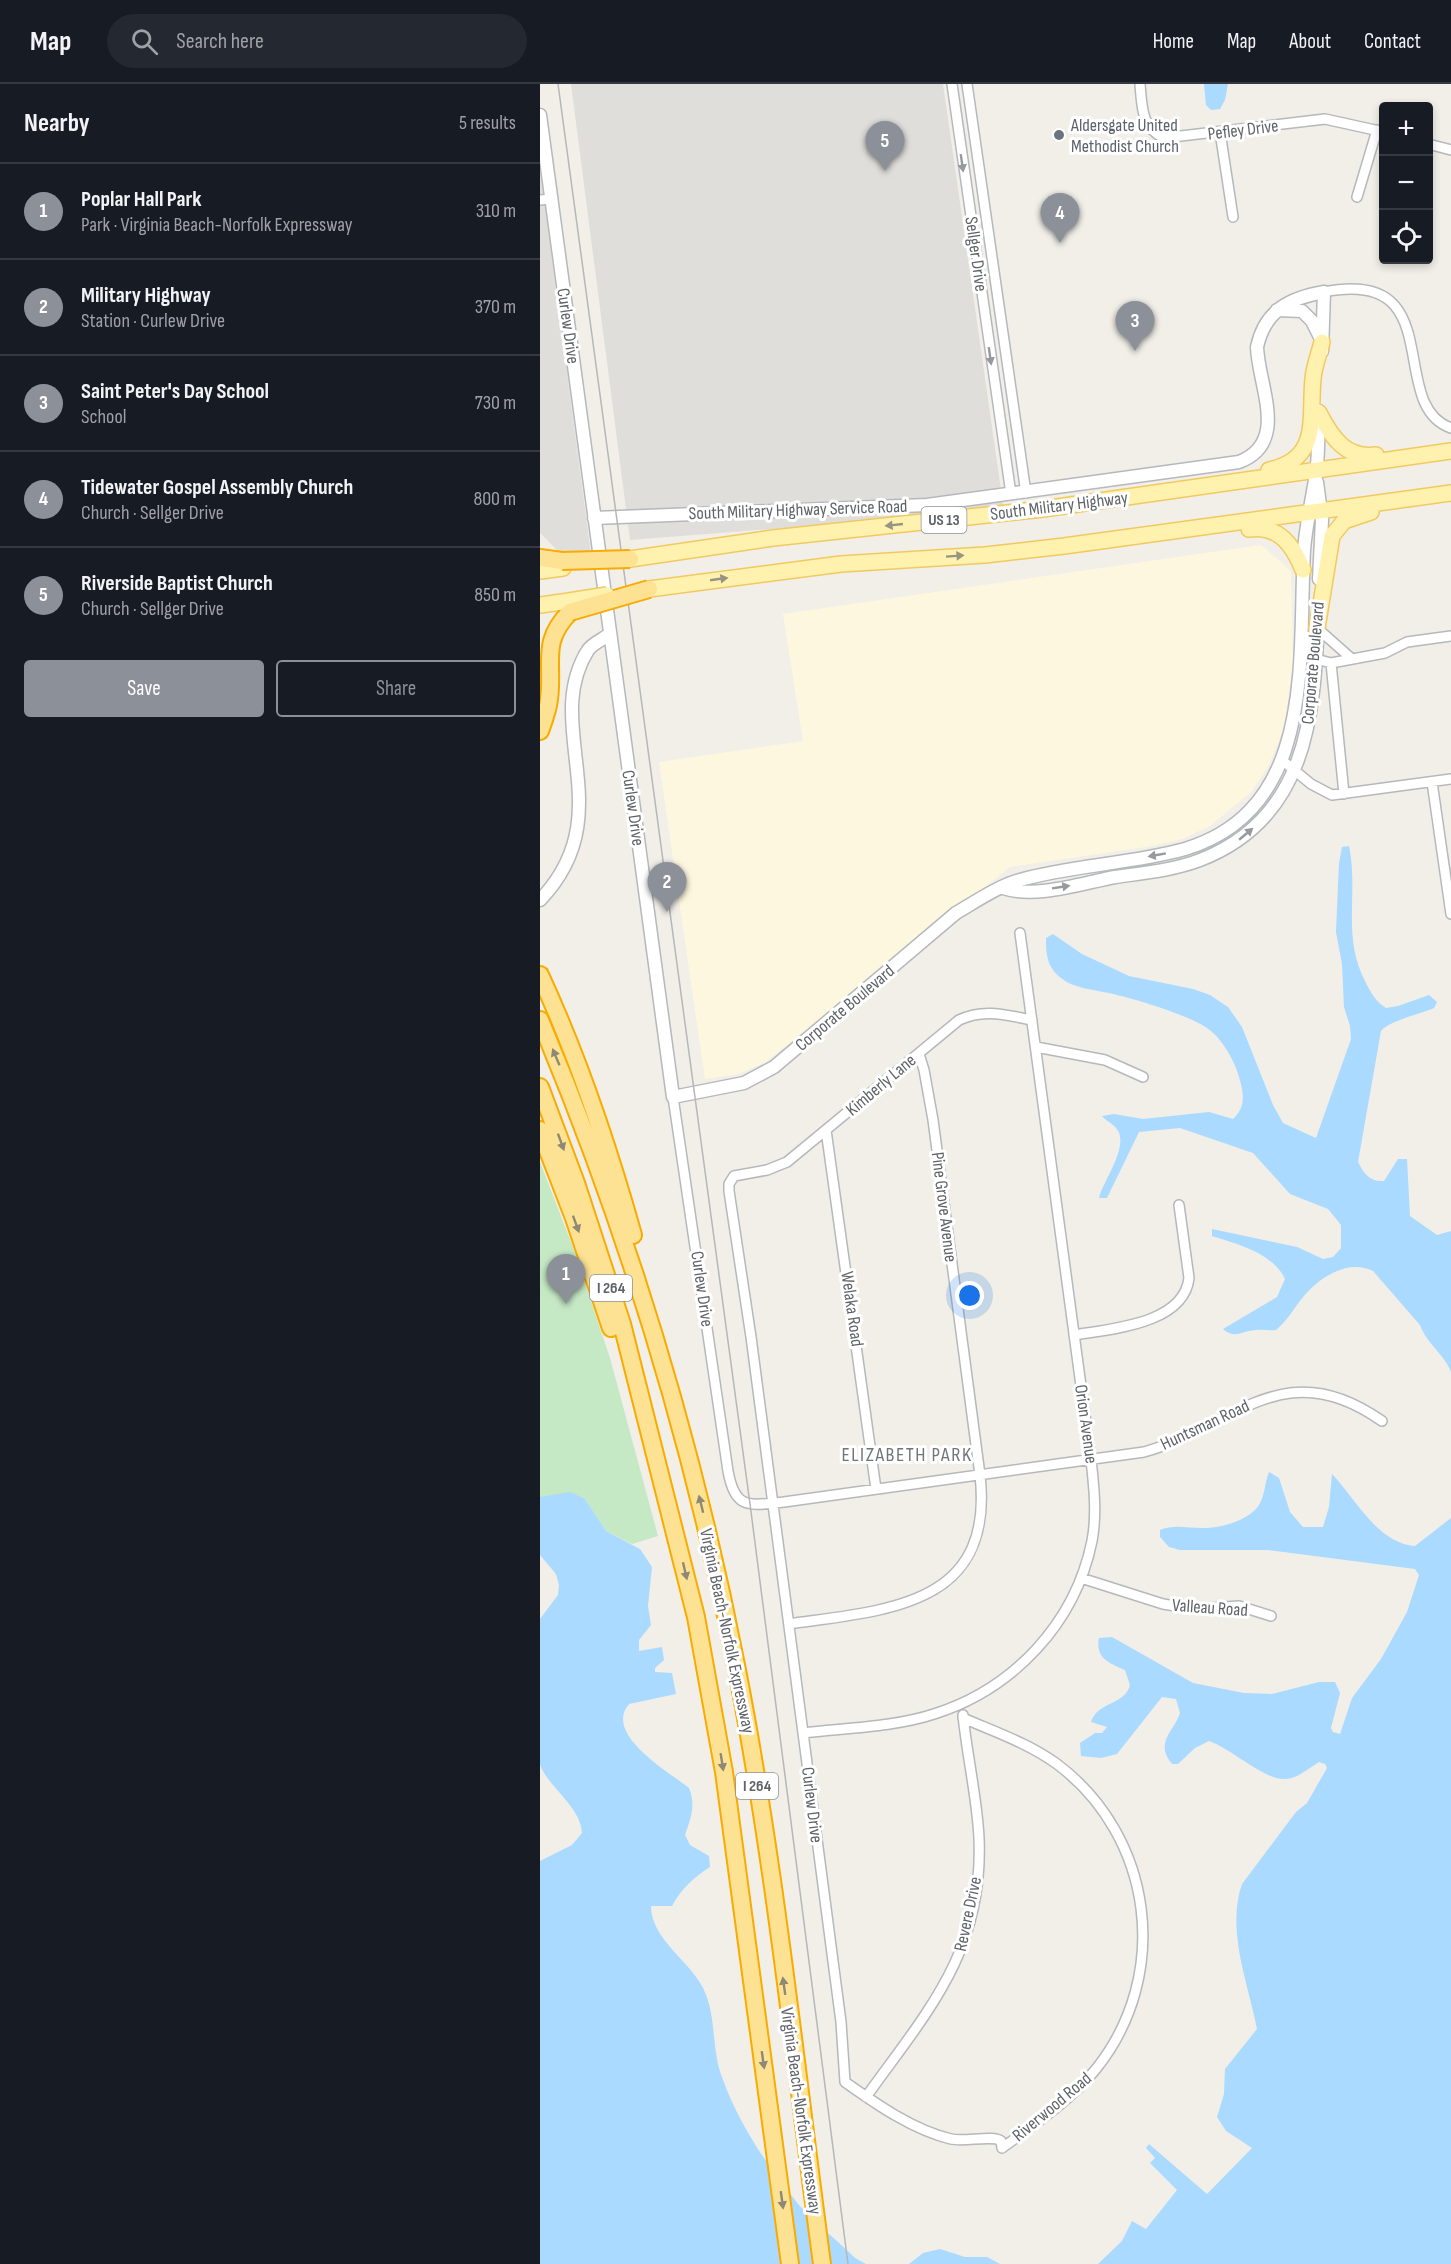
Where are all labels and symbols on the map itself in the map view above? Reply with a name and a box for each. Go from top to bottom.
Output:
place label: Aldersgate United Methodist Church [1070,115,1179,157]
street label: Pefley Drive [1206,115,1280,145]
pin: 5 [866,122,904,171]
marker: Aldersgate United Methodist Church [1052,128,1066,142]
one-way arrow [958,153,967,172]
pin: 4 [1040,194,1080,243]
street label: Sellger Drive [960,215,992,293]
street label: Curlew Drive [552,287,584,365]
pin: 3 [1116,302,1154,351]
one-way arrow [986,346,995,365]
street label: South Military Highway [989,487,1129,525]
street label: South Military Highway Service Road [688,496,908,524]
road number: US 13 [922,507,966,533]
one-way arrow [885,520,904,529]
one-way arrow [946,552,965,561]
one-way arrow [710,575,729,584]
street label: Corporate Boulevard [1297,601,1329,725]
street label: Curlew Drive [617,769,649,847]
one-way arrow [1238,827,1254,840]
one-way arrow [1147,851,1166,860]
pin: 2 [648,862,686,912]
one-way arrow [1051,882,1070,891]
street label: Corporate Boulevard [791,960,899,1056]
one-way arrow [551,1048,561,1066]
street label: Kimberly Lane [842,1050,920,1120]
one-way arrow [557,1133,566,1151]
street label: Pine Grove Avenue [927,1151,961,1263]
one-way arrow [572,1215,582,1233]
street label: Curlew Drive [686,1250,718,1328]
pin: 1 [546,1254,586,1304]
street label: Welaka Road [836,1270,868,1348]
road number: I 264 [590,1275,632,1301]
your location [955,1281,984,1310]
street label: Orion Avenue [1070,1383,1102,1465]
street label: Huntsman Road [1157,1395,1253,1455]
district label: ELIZABETH PARK [841,1443,973,1467]
one-way arrow [695,1495,705,1513]
street label: Virginia Beach-Norfolk Expressway [695,1527,759,1735]
one-way arrow [681,1562,690,1581]
street label: Valleau Road [1172,1595,1248,1621]
one-way arrow [718,1753,727,1772]
street label: Curlew Drive [797,1766,827,1844]
road number: I 264 [736,1773,778,1799]
street label: Revere Drive [950,1875,986,1953]
one-way arrow [780,1976,789,1995]
street label: Virginia Beach-Norfolk Expressway [776,2006,826,2216]
one-way arrow [758,2050,767,2069]
street label: Riverwood Road [1008,2068,1096,2146]
one-way arrow [777,2191,786,2210]

